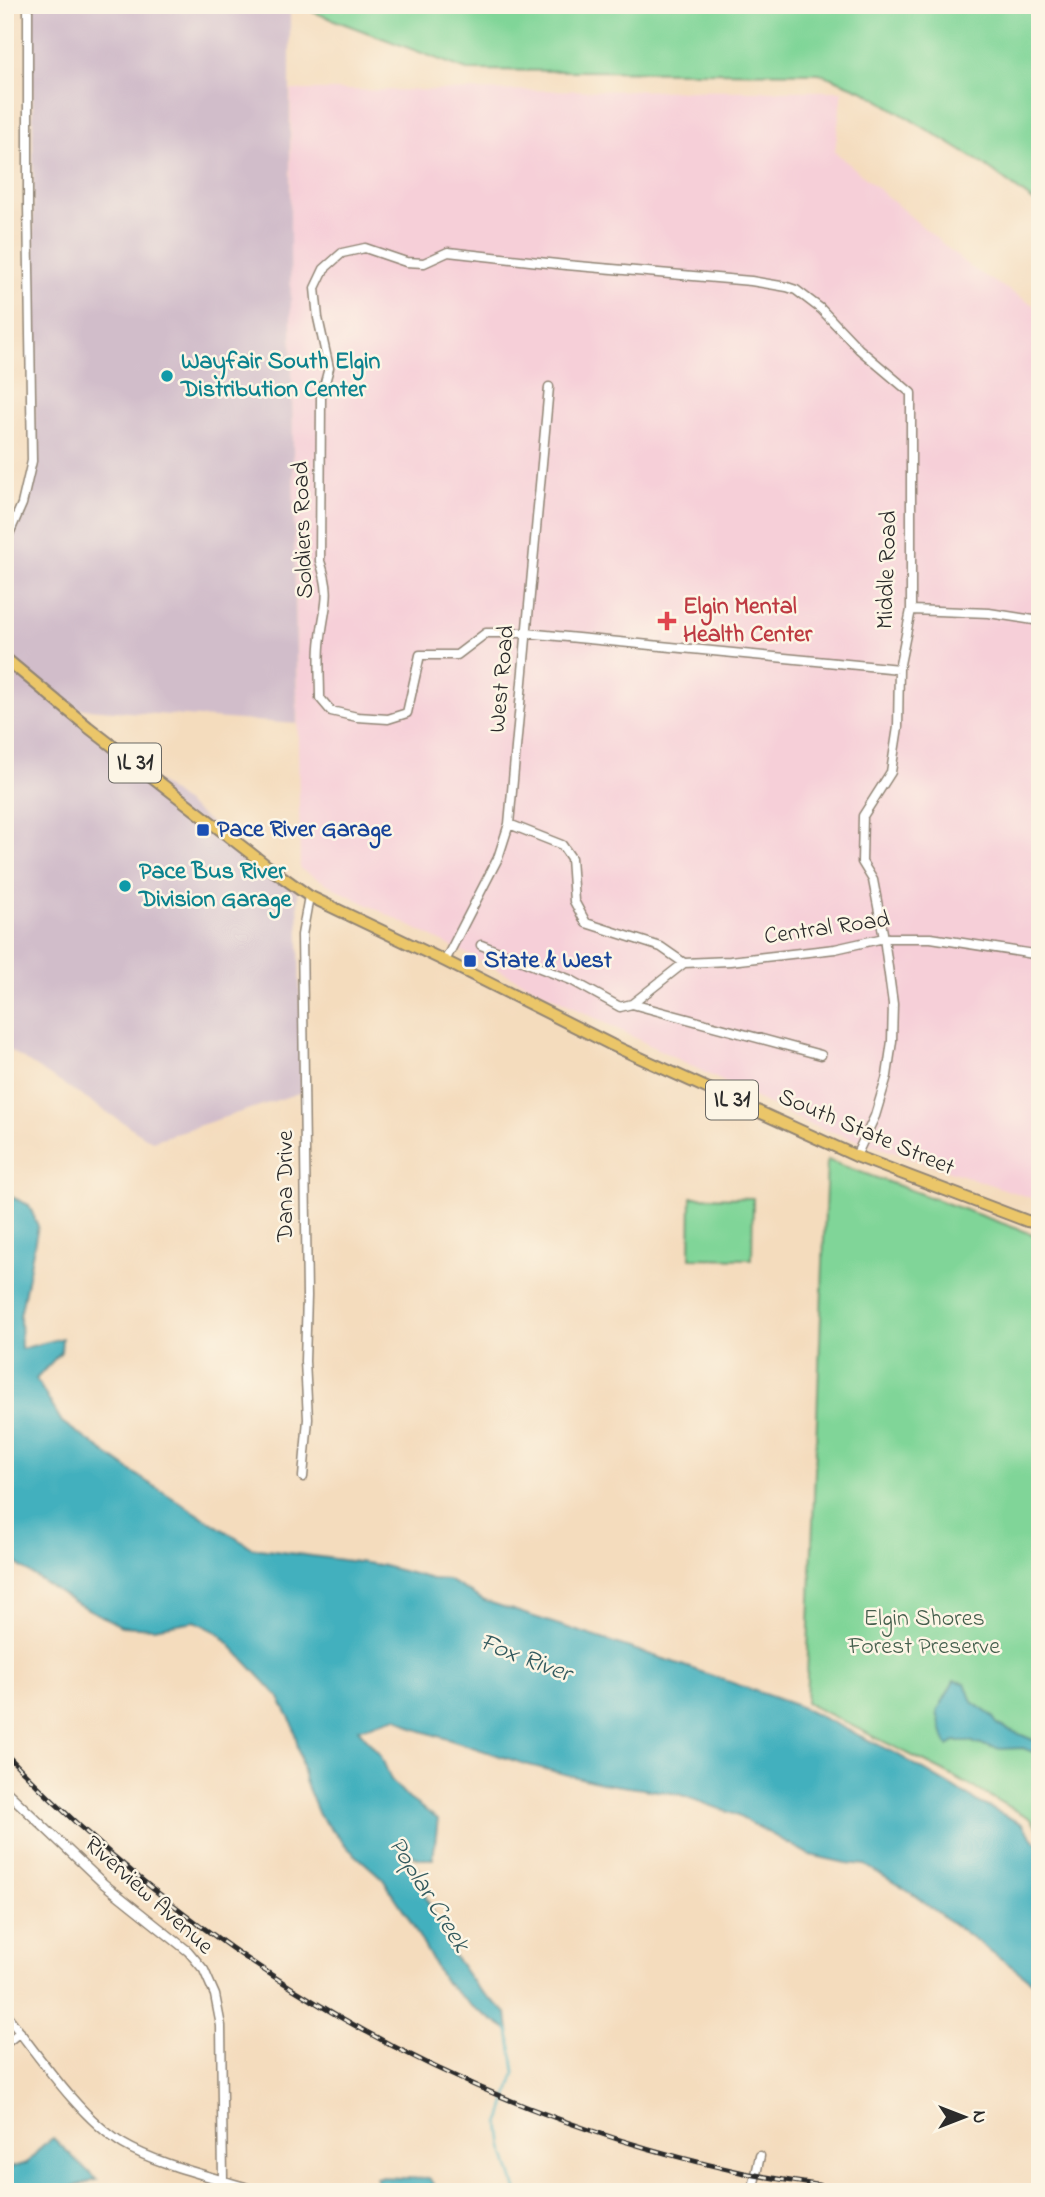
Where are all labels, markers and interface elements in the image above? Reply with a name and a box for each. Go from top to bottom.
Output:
place label: Wayfair South Elgin Distribution Center [180,345,380,408]
marker: Wayfair South Elgin Distribution Center [159,368,175,384]
street label: Soldiers Road [284,460,324,599]
street label: Middle Road [868,509,908,630]
place label: Elgin Mental Health Center [683,590,813,653]
marker: Elgin Mental Health Center [657,611,677,631]
street label: West Road [481,623,525,734]
road number: IL 31 [109,744,161,782]
place label: Pace River Garage [217,813,393,849]
marker: Pace River Garage [195,822,211,838]
place label: Pace Bus River Division Garage [138,855,293,919]
marker: Pace Bus River Division Garage [117,878,133,894]
street label: Central Road [762,903,893,955]
place label: State & West [484,944,613,979]
marker: State & West [462,953,478,969]
road number: IL 31 [706,1080,758,1120]
street label: South State Street [772,1080,960,1186]
street label: Dana Drive [269,1130,304,1243]
park label: Elgin Shores Forest Preserve [847,1602,1000,1665]
water label: Fox River [473,1624,579,1695]
street label: Riverview Avenue [75,1828,221,1964]
water label: Poplar Creek [377,1830,480,1962]
north arrow [930,2082,1000,2152]
text: N [965,2111,992,2124]

